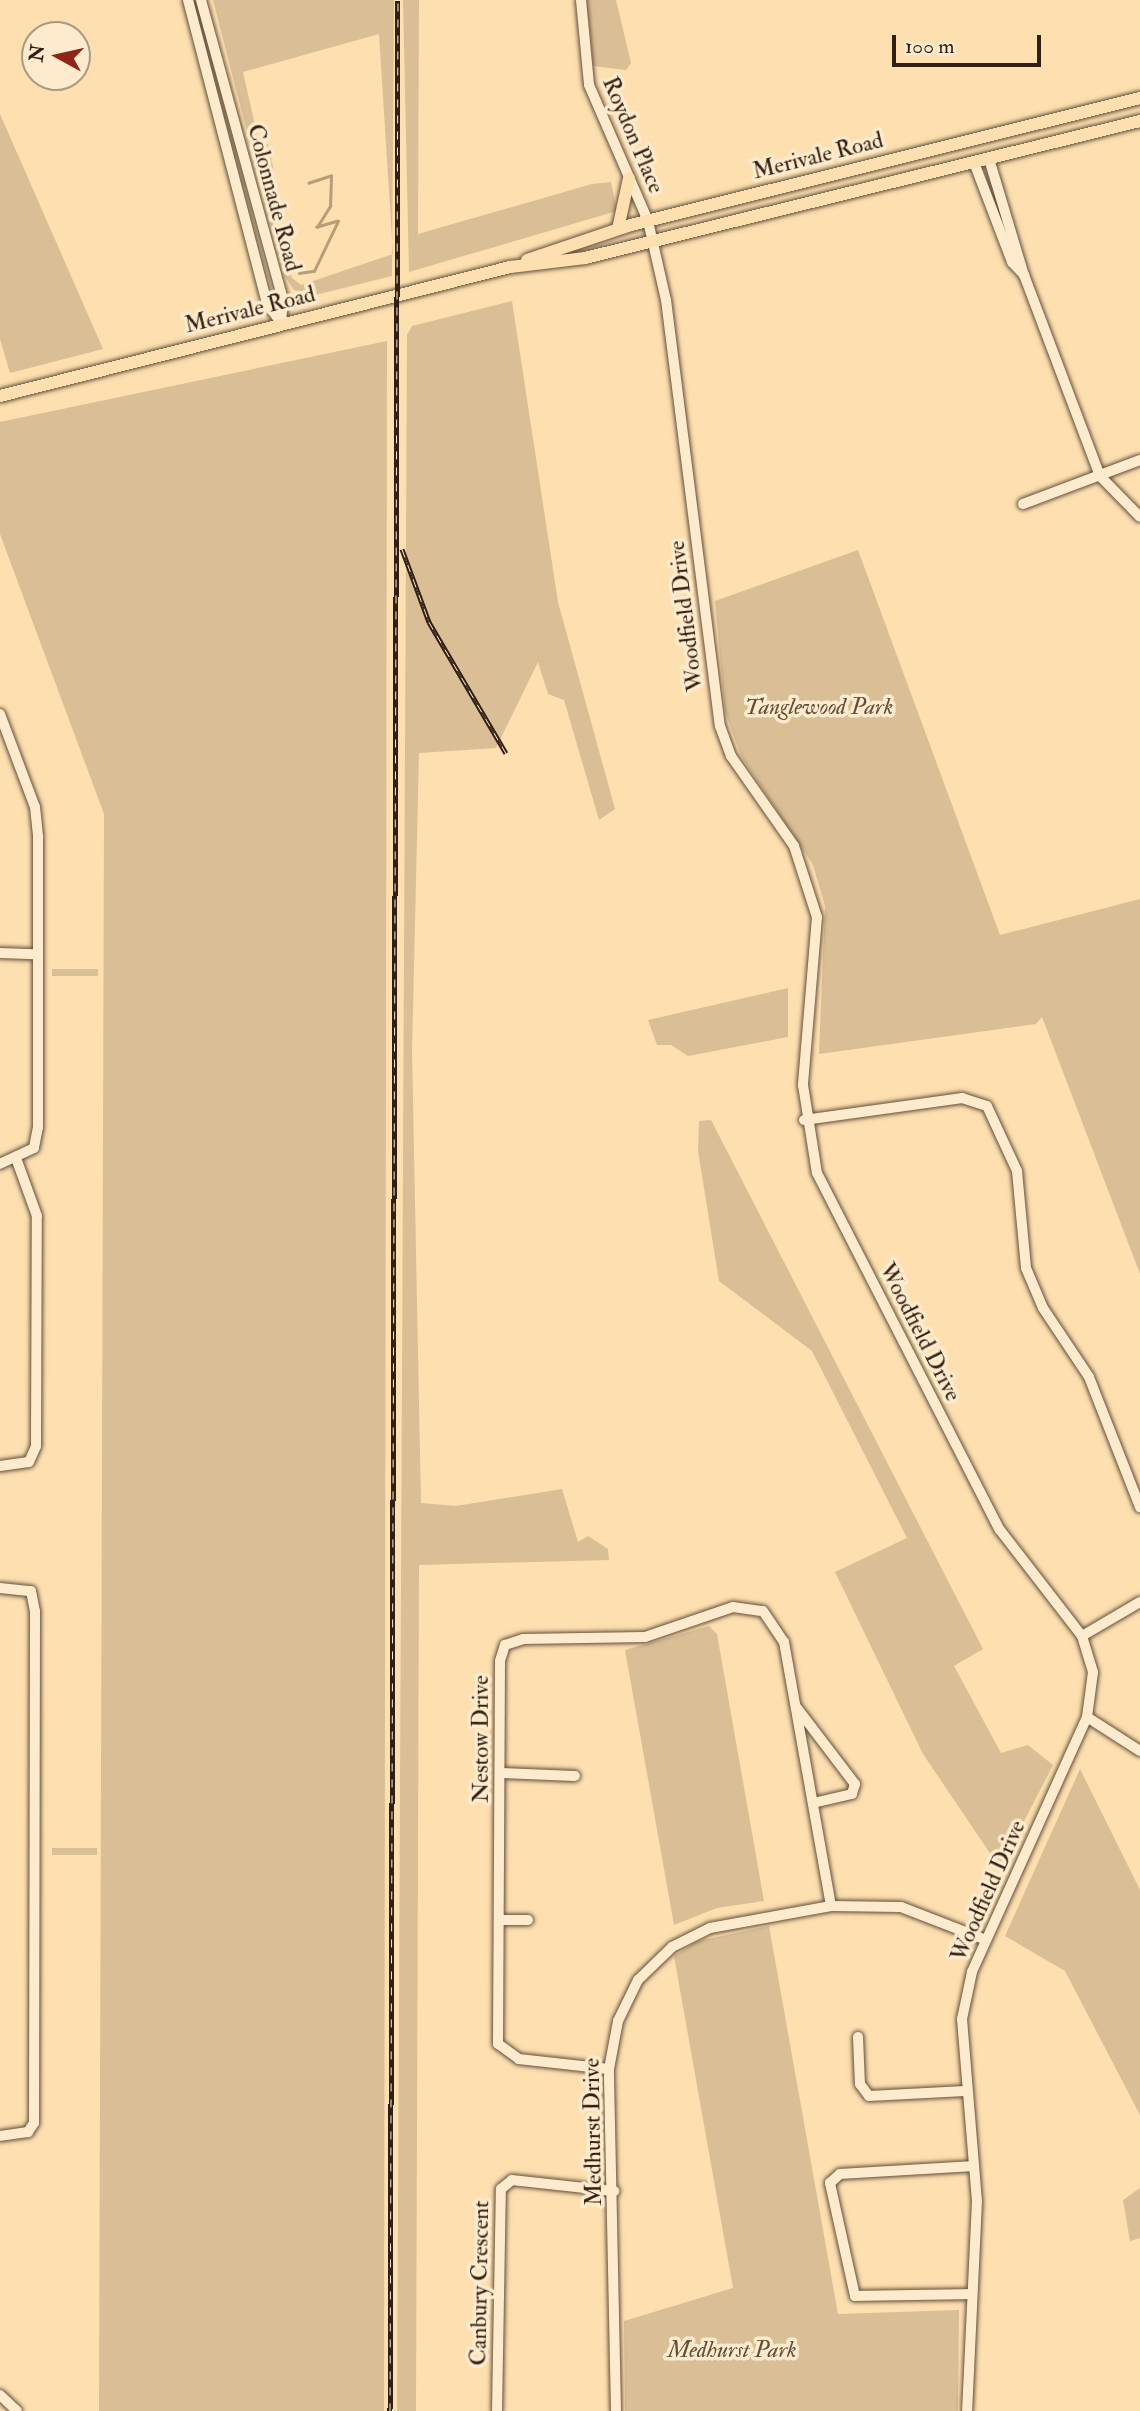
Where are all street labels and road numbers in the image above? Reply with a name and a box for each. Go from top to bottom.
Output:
street label: Roydon Place [596,73,670,197]
street label: Colonnade Road [241,121,307,275]
street label: Merivale Road [750,126,886,186]
street label: Merivale Road [182,280,318,340]
street label: Woodfield Drive [663,539,709,693]
street label: Woodfield Drive [873,1258,967,1406]
street label: Nestow Drive [467,1675,495,1803]
street label: Woodfield Drive [945,1816,1031,1966]
street label: Medhurst Drive [578,2058,608,2206]
street label: Canbury Crescent [465,2200,495,2366]

